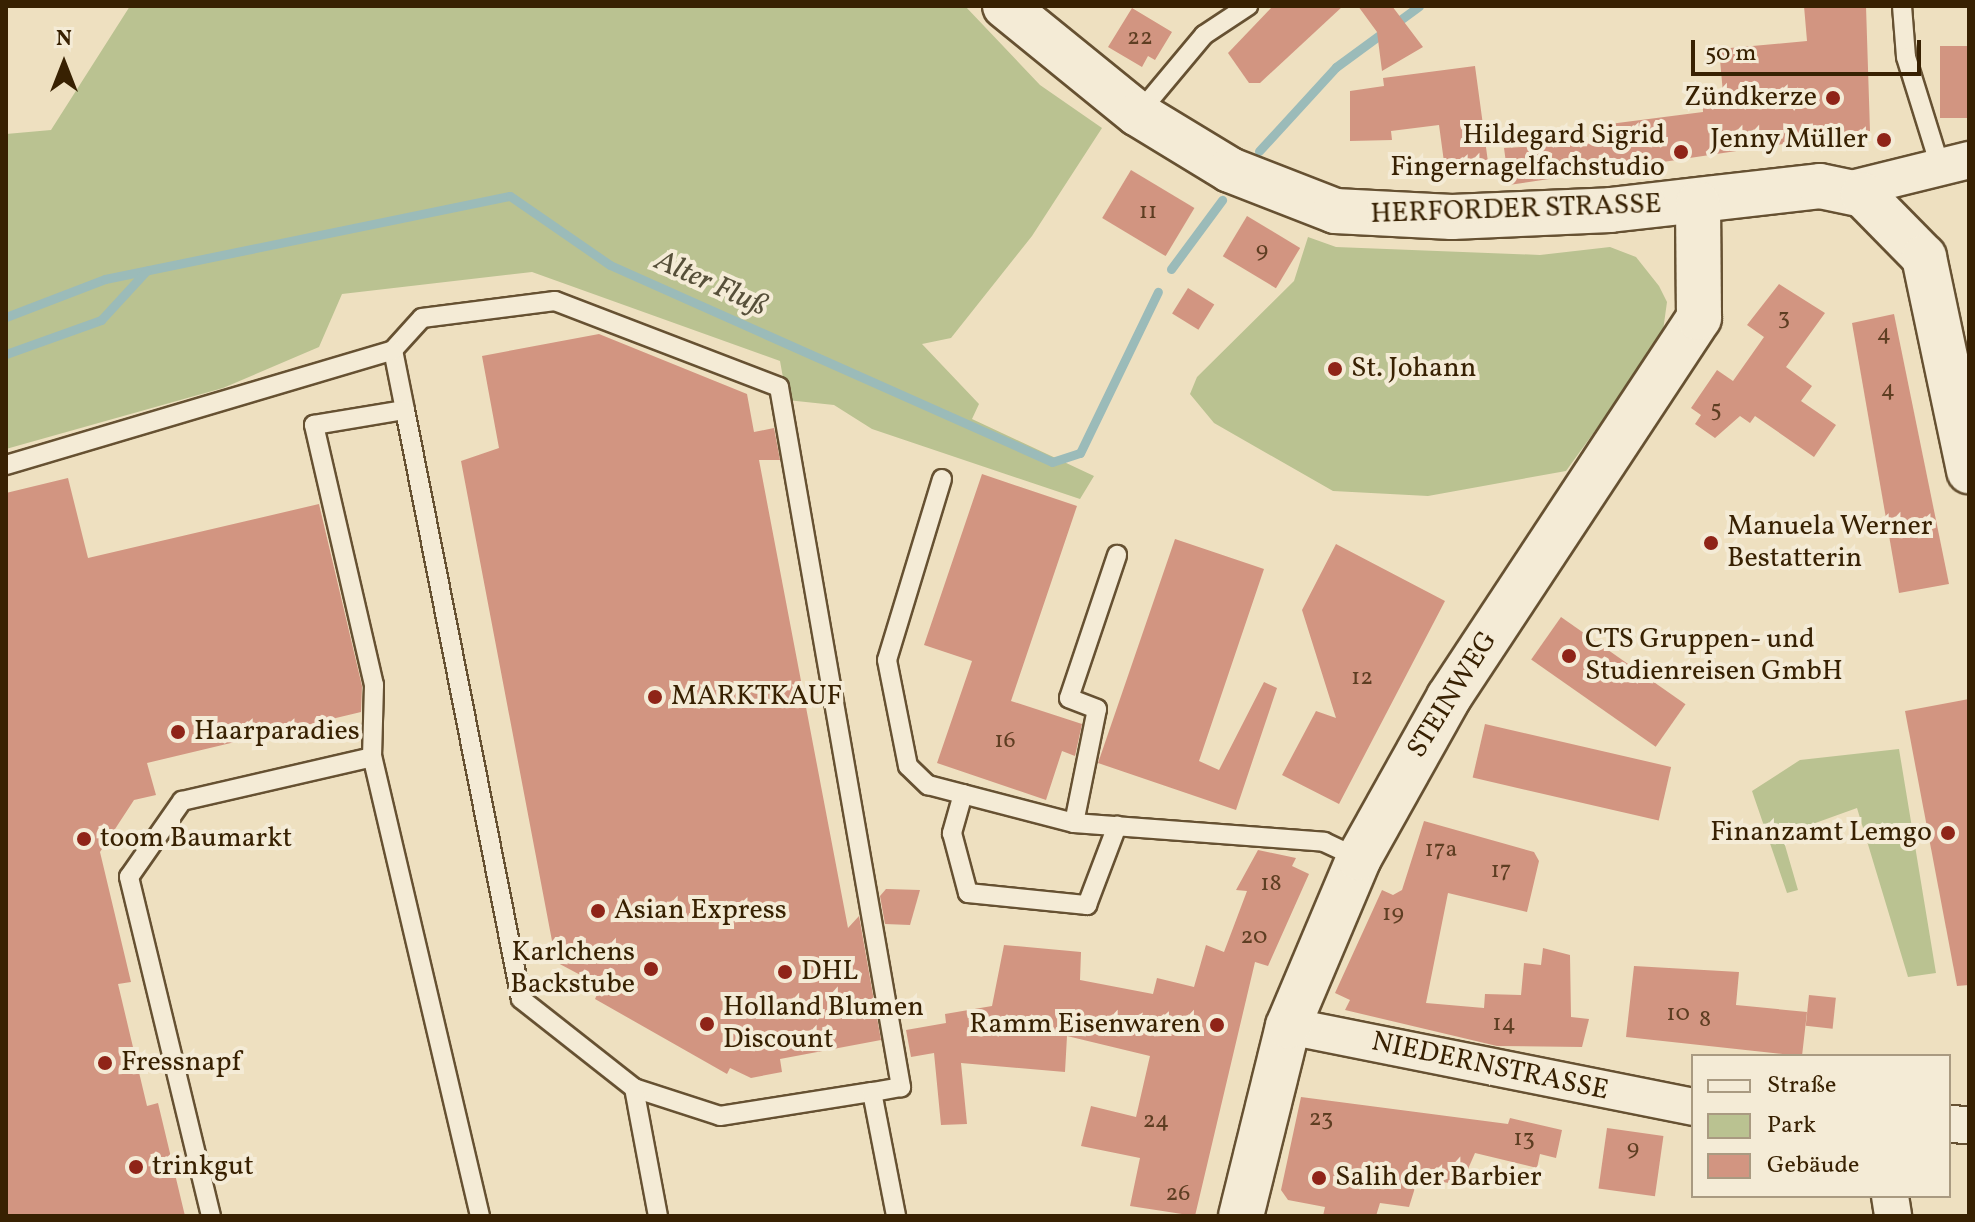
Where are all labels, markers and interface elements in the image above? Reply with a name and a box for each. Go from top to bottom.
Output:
north arrow [24,24,104,104]
text: N [56,24,72,55]
scale bar [1695,24,1925,74]
house number: 22 [1127,25,1153,53]
text: 50 m [1705,37,1757,71]
place label: Zündkerze [1684,81,1817,115]
marker: Zündkerze [1824,89,1842,107]
place label: Hildegard Sigrid Fingernagelfachstudio [1390,119,1665,185]
place label: Jenny Müller [1709,123,1868,157]
marker: Jenny Müller [1875,131,1893,149]
marker: Hildegard Sigrid Fingernagelfachstudio [1672,143,1690,161]
street label: HERFORDER STRASSE [1370,188,1662,232]
house number: 11 [1139,199,1157,227]
house number: 9 [1256,238,1268,266]
water label: Alter Fluß [649,243,773,325]
house number: 3 [1778,305,1790,333]
house number: 4 [1877,321,1891,349]
place label: St. Johann [1351,352,1476,386]
marker: St. Johann [1326,360,1344,378]
house number: 4 [1881,377,1895,405]
house number: 5 [1710,397,1722,425]
place label: Manuela Werner Bestatterin [1727,510,1933,576]
marker: Manuela Werner Bestatterin [1702,534,1720,552]
place label: CTS Gruppen- und Studienreisen GmbH [1585,623,1843,689]
street label: STEINWEG [1401,626,1505,764]
marker: CTS Gruppen- und Studienreisen GmbH [1560,647,1578,665]
house number: 12 [1351,665,1373,693]
place label: MARKTKAUF [671,680,842,714]
marker: MARKTKAUF [646,688,664,706]
place label: Haarparadies [194,715,360,749]
marker: Haarparadies [169,723,187,741]
house number: 16 [994,728,1016,756]
place label: Finanzamt Lemgo [1710,816,1932,850]
place label: toom Baumarkt [100,822,292,856]
marker: Finanzamt Lemgo [1939,824,1957,842]
marker: toom Baumarkt [75,830,93,848]
house number: 17a [1425,837,1457,865]
house number: 17 [1491,858,1511,886]
house number: 18 [1260,871,1282,899]
place label: Asian Express [614,894,787,928]
house number: 19 [1382,901,1404,929]
marker: Asian Express [589,902,607,920]
house number: 20 [1240,924,1268,952]
place label: Karlchens Backstube [510,936,635,1002]
place label: DHL [801,955,858,989]
marker: Karlchens Backstube [642,960,660,978]
marker: DHL [776,963,794,981]
place label: Holland Blumen Discount [723,991,924,1057]
house number: 10 [1666,1001,1690,1029]
house number: 8 [1699,1007,1711,1035]
place label: Ramm Eisenwaren [969,1008,1201,1042]
house number: 14 [1492,1011,1516,1039]
marker: Holland Blumen Discount [698,1015,716,1033]
marker: Ramm Eisenwaren [1208,1016,1226,1034]
street label: NIEDERNSTRASSE [1368,1025,1612,1109]
place label: Fressnapf [121,1046,241,1080]
marker: Fressnapf [96,1054,114,1072]
legend [1691,1054,1951,1198]
text: Straße [1767,1069,1836,1103]
house number: 23 [1309,1106,1333,1134]
house number: 24 [1143,1108,1169,1136]
text: Park [1767,1109,1816,1143]
house number: 13 [1513,1126,1535,1154]
house number: 9 [1627,1136,1639,1164]
text: Gebäude [1767,1149,1859,1183]
place label: trinkgut [152,1150,254,1184]
marker: trinkgut [127,1158,145,1176]
place label: Salih der Barbier [1335,1161,1542,1195]
marker: Salih der Barbier [1310,1169,1328,1187]
house number: 26 [1165,1181,1191,1209]

